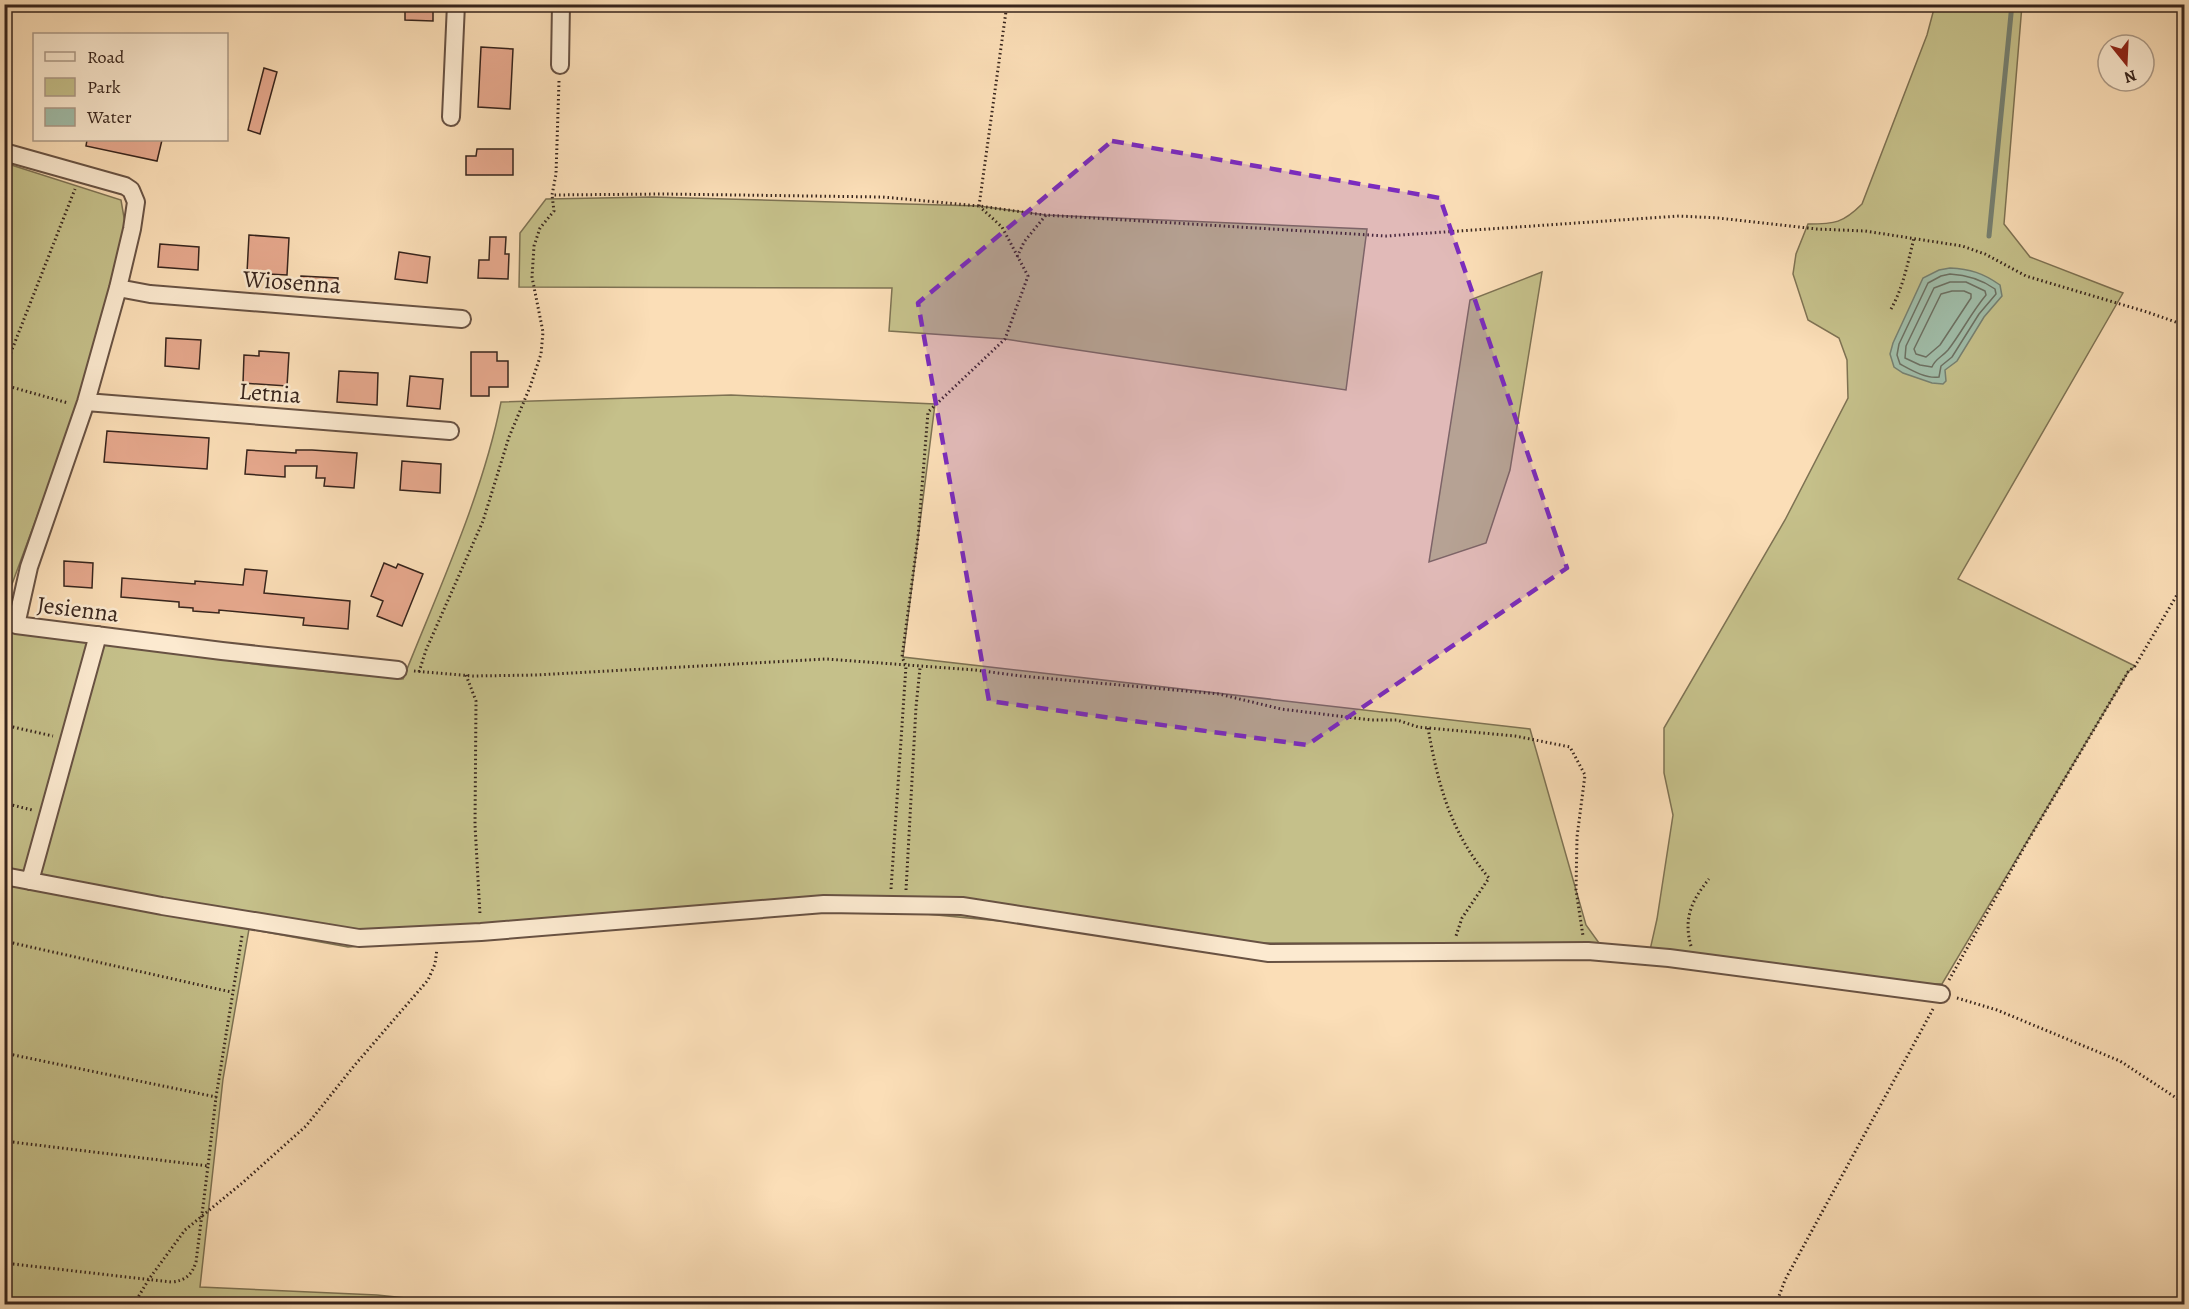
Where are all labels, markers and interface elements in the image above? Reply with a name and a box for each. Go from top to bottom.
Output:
legend [33,33,228,141]
north arrow [2096,33,2156,93]
text: Road [87,45,125,69]
text: N [2121,64,2139,89]
text: Park [87,75,121,99]
text: Water [86,105,132,129]
street label: Wiosenna [241,263,343,301]
street label: Letnia [238,375,303,411]
street label: Jesienna [35,588,122,630]

